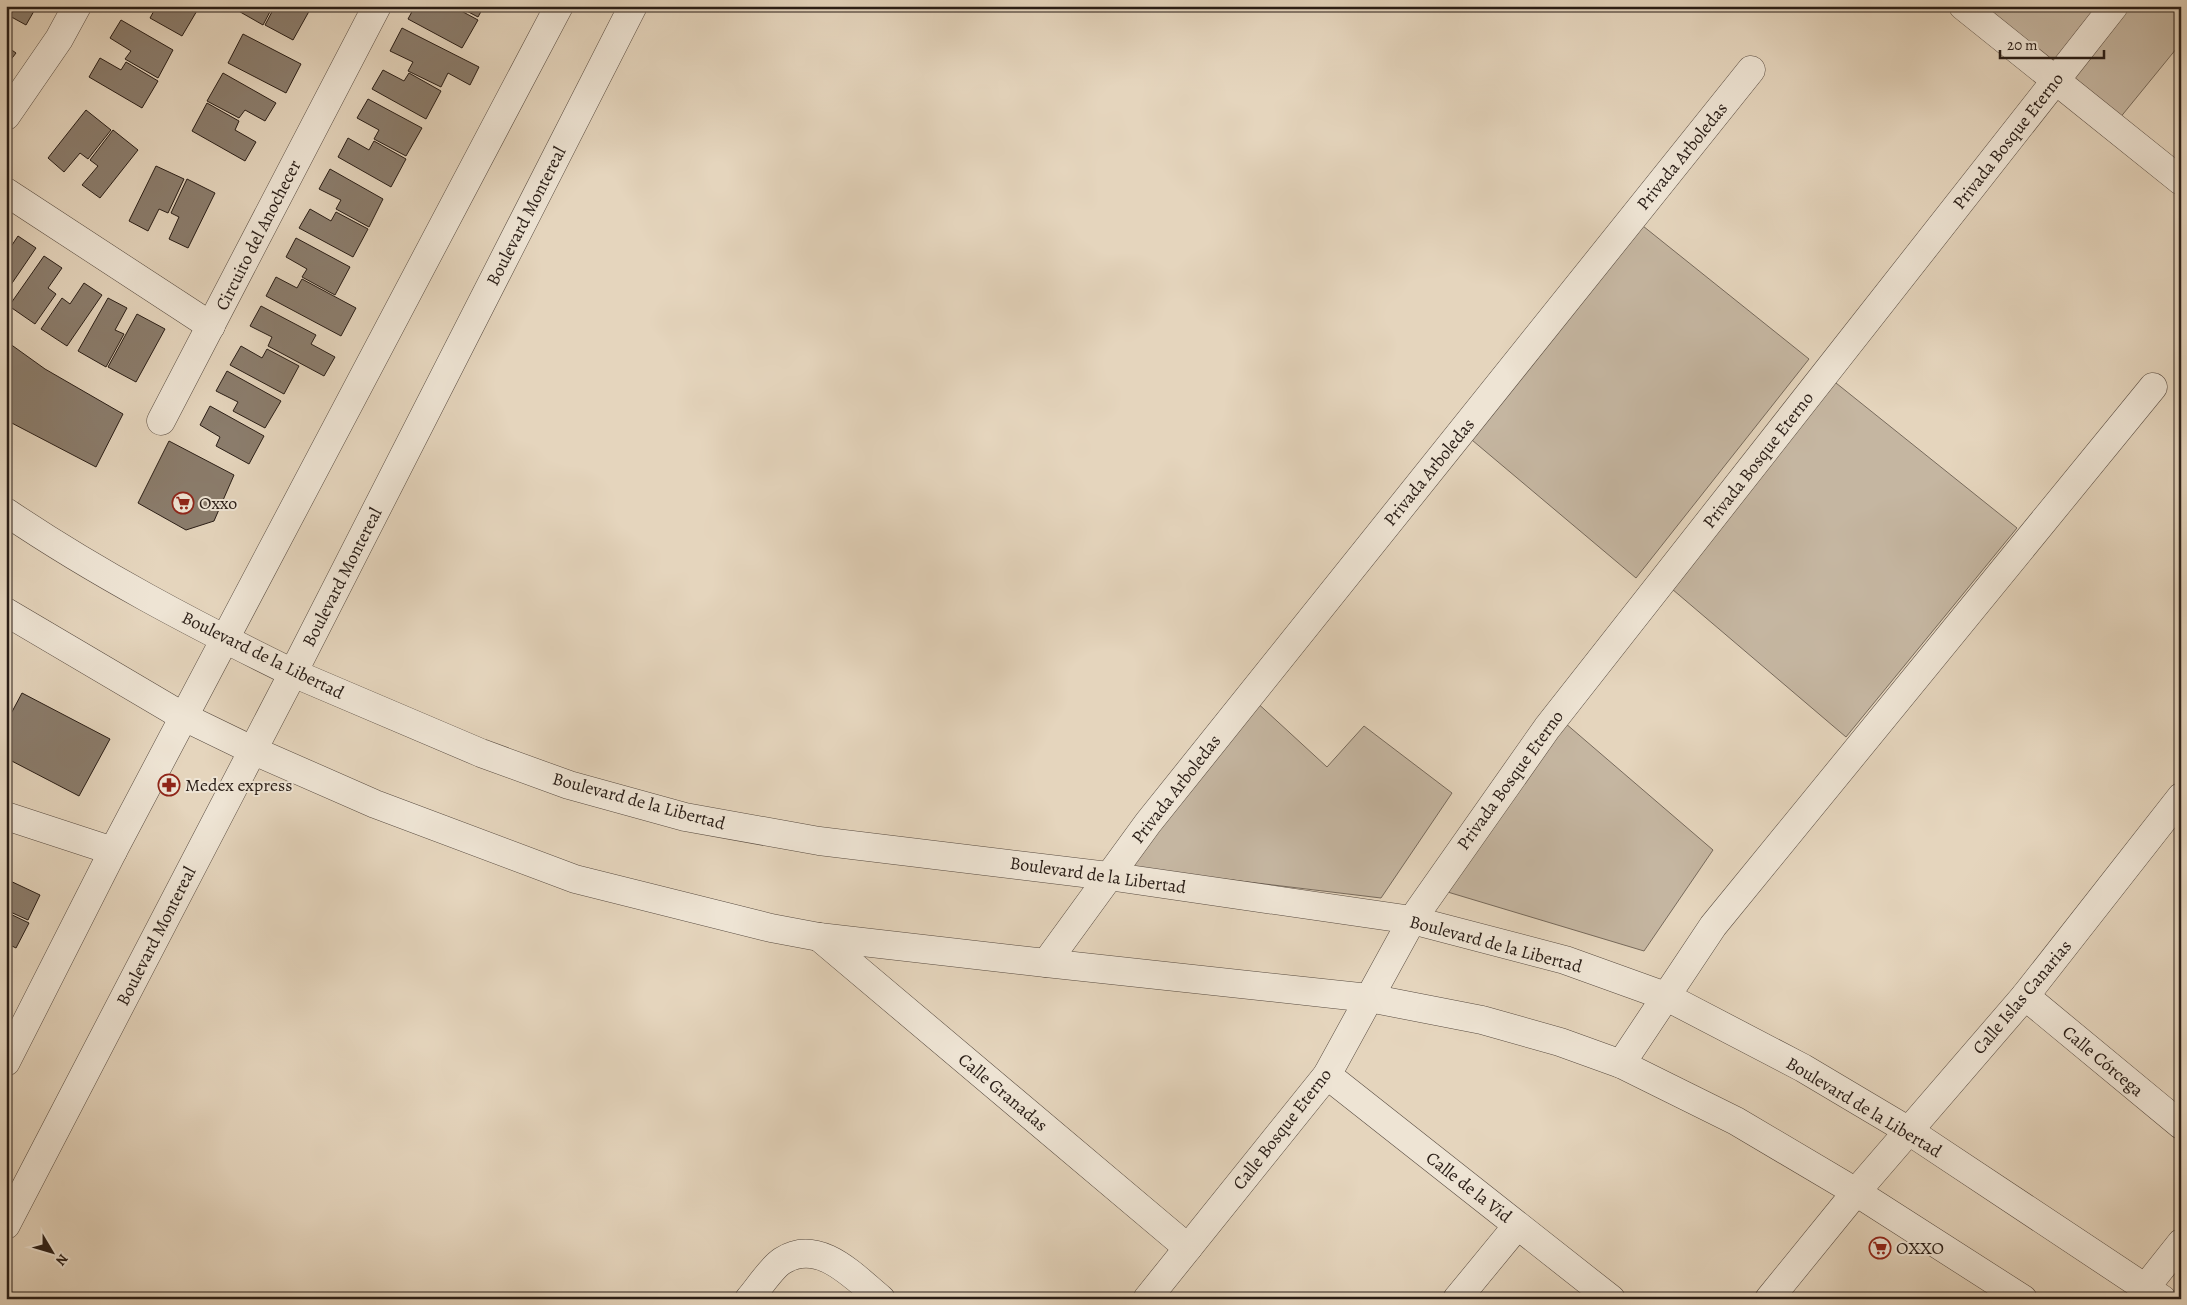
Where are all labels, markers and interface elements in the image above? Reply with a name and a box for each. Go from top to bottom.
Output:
scale bar [2000,28,2103,60]
text: 20 m [2007,35,2038,55]
street label: Privada Bosque Eterno [1947,68,2069,214]
street label: Privada Arboledas [1631,97,1733,215]
street label: Boulevard Montereal [481,142,572,290]
street label: Circuito del Anochecer [210,156,306,314]
street label: Privada Bosque Eterno [1697,387,1819,533]
street label: Privada Arboledas [1378,413,1480,531]
supermarket icon: Oxxo [171,491,195,515]
place label: Oxxo [199,491,237,515]
street label: Boulevard Montereal [297,503,388,651]
street label: Boulevard de la Libertad [178,605,348,705]
street label: Privada Bosque Eterno [1451,705,1569,855]
street label: Privada Arboledas [1126,729,1226,849]
street label: Boulevard de la Libertad [550,766,728,836]
pharmacy icon: Medex express [157,773,181,797]
place label: Medex express [185,773,292,797]
street label: Boulevard de la Libertad [1008,851,1188,899]
street label: Boulevard Montereal [111,862,202,1010]
street label: Boulevard de la Libertad [1407,909,1585,979]
street label: Calle Islas Canarias [1967,935,2077,1059]
street label: Calle Córcega [2057,1020,2149,1102]
street label: Calle Granadas [953,1047,1053,1137]
street label: Boulevard de la Libertad [1782,1051,1947,1163]
street label: Calle Bosque Eterno [1227,1063,1337,1195]
street label: Calle de la Vid [1421,1146,1517,1228]
north arrow [28,1228,78,1278]
supermarket icon: OXXO [1868,1236,1892,1260]
place label: OXXO [1896,1236,1944,1260]
text: N [51,1250,72,1270]

